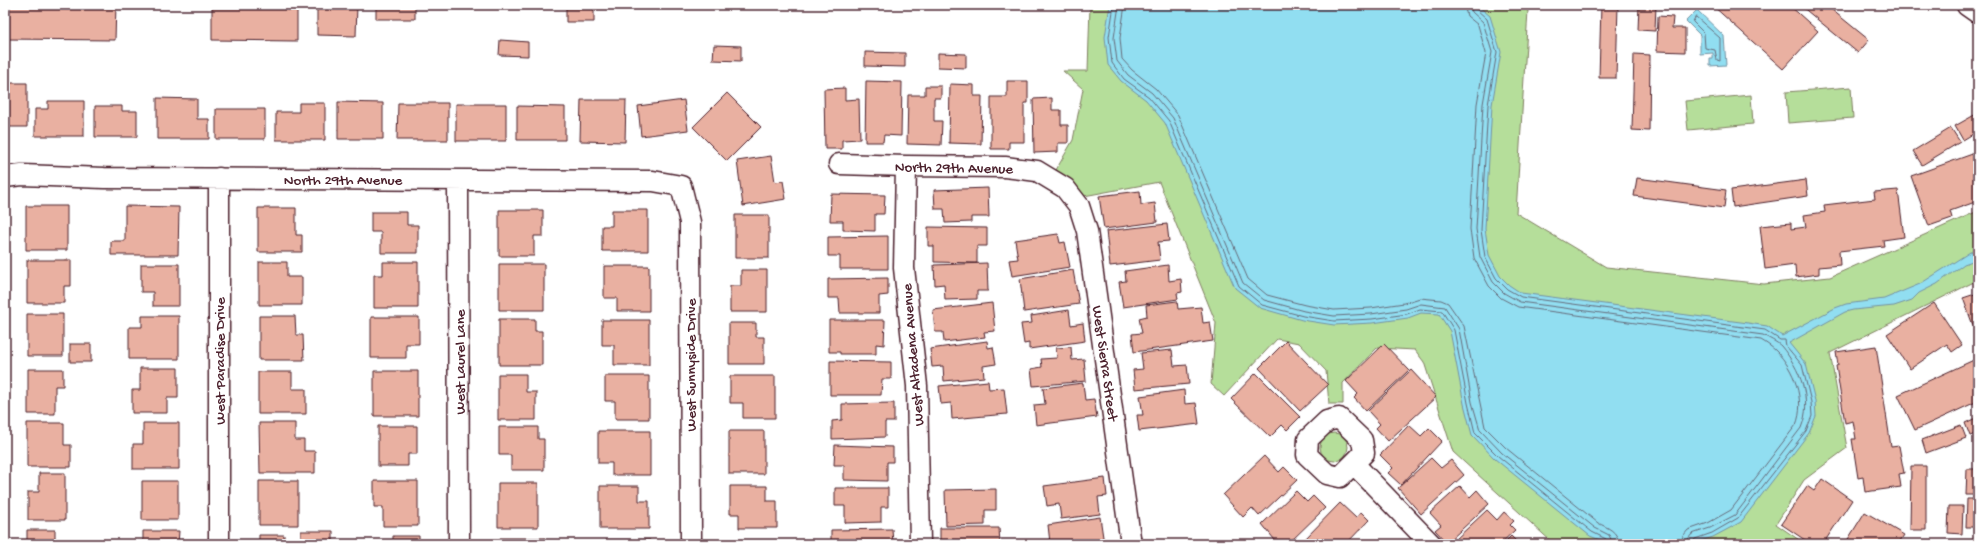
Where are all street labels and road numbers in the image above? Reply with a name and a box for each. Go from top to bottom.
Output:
street label: North 29th Avenue [895,159,1014,179]
street label: North 29th Avenue [284,172,402,190]
street label: West Altadena Avenue [899,283,929,427]
street label: West Paradise Drive [212,297,230,425]
street label: West Sunnyside Drive [683,298,701,431]
street label: West Sierra Street [1087,305,1121,424]
street label: West Laurel Lane [452,309,470,415]

